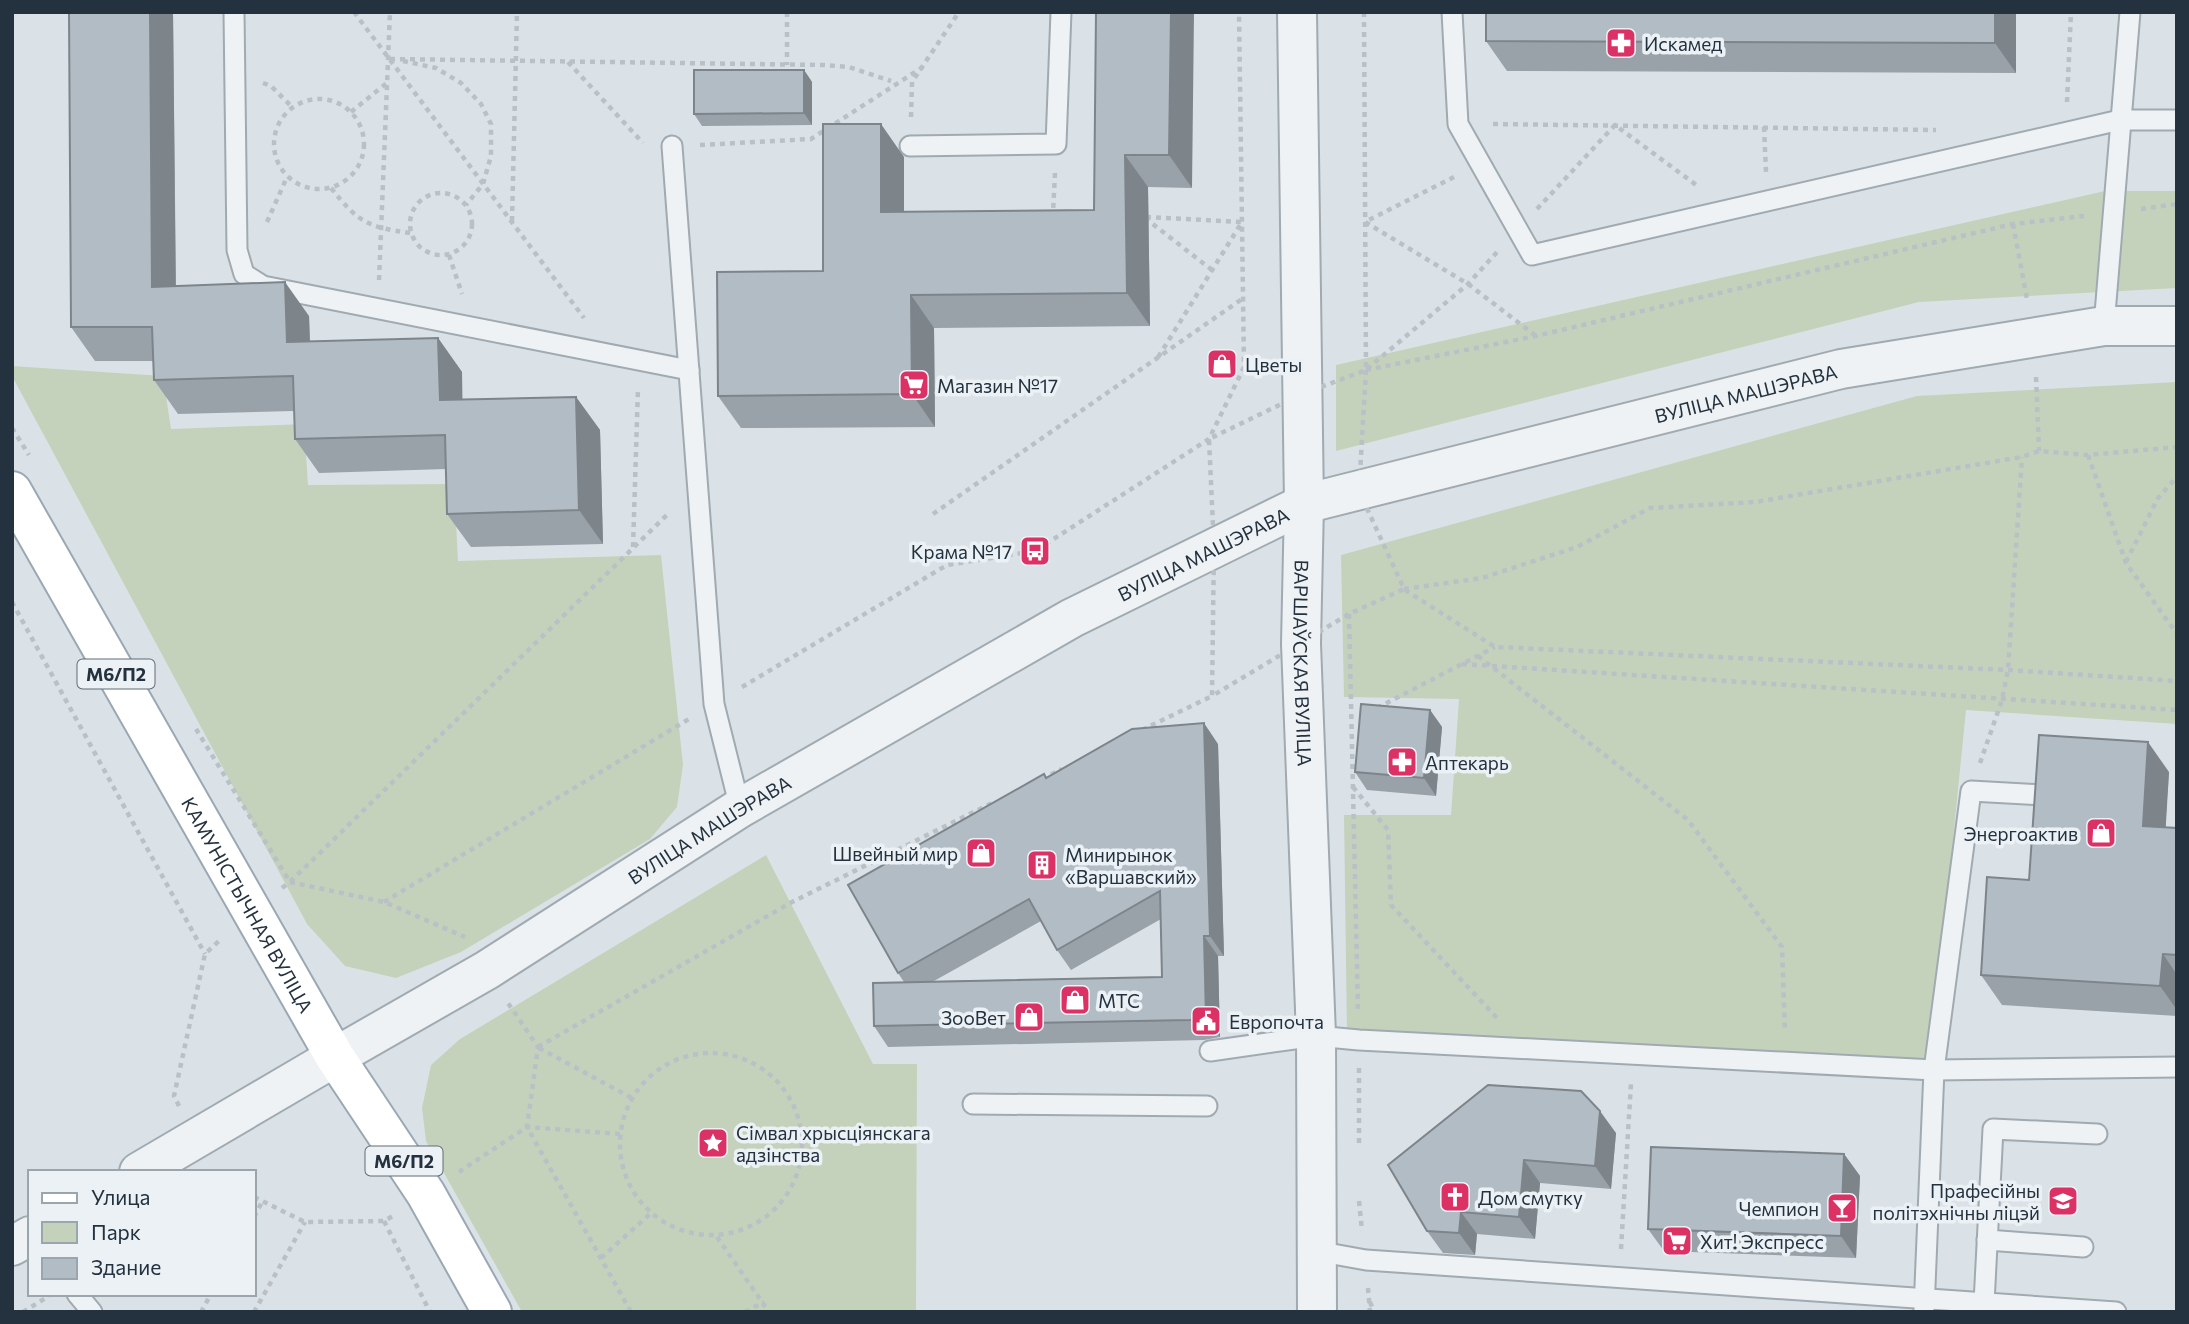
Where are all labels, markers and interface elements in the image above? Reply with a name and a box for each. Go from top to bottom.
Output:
pharmacy icon: Искамед [1604,26,1638,60]
place label: Искамед [1644,32,1722,55]
shop icon: Цветы [1205,347,1239,381]
place label: Цветы [1245,353,1302,376]
street label: ВУЛІЦА МАШЭРАВА [1652,359,1839,427]
supermarket icon: Магазин №17 [897,368,931,402]
place label: Магазин №17 [937,374,1058,397]
street label: ВУЛІЦА МАШЭРАВА [1114,502,1292,605]
bus stop icon: Крама №17 [1018,534,1052,568]
place label: Крама №17 [911,540,1012,563]
street label: ВАРШАЎСКАЯ ВУЛІЦА [1289,559,1317,767]
road number: М6/П2 [78,660,154,688]
pharmacy icon: Аптекарь [1385,745,1419,779]
place label: Аптекарь [1425,751,1509,774]
street label: ВУЛІЦА МАШЭРАВА [623,770,795,889]
street label: КАМУНІСТЫЧНАЯ ВУЛІЦА [177,793,318,1016]
shop icon: Энергоактив [2084,816,2118,850]
place label: Энергоактив [1964,822,2078,845]
shop icon: Швейный мир [964,836,998,870]
place label: Швейный мир [832,842,958,865]
place label: Минирынок «Варшавский» [1065,843,1197,888]
building icon: Минирынок «Варшавский» [1025,848,1059,882]
shop icon: МТС [1058,983,1092,1017]
place label: МТС [1098,989,1140,1012]
shop icon: ЗооВет [1012,1000,1046,1034]
public building icon: Европочта [1189,1004,1223,1038]
place label: ЗооВет [941,1006,1006,1029]
place label: Европочта [1229,1010,1324,1033]
place label: Сімвал хрысціянскага адзінства [736,1121,931,1166]
place icon: Сімвал хрысціянскага адзінства [696,1126,730,1160]
road number: М6/П2 [366,1146,442,1176]
legend [28,1170,256,1296]
place label: Прафесійны політэхнічны ліцэй [1873,1179,2040,1224]
church icon: Дом смутку [1438,1180,1472,1214]
text: Улица [91,1184,150,1209]
school or university icon: Прафесійны політэхнічны ліцэй [2046,1184,2080,1218]
place label: Дом смутку [1478,1186,1583,1209]
bar icon: Чемпион [1825,1191,1859,1225]
place label: Чемпион [1739,1197,1819,1220]
text: Парк [91,1219,141,1244]
supermarket icon: Хит! Экспресс [1660,1224,1694,1258]
place label: Хит! Экспресс [1700,1230,1824,1253]
text: Здание [91,1254,161,1279]

